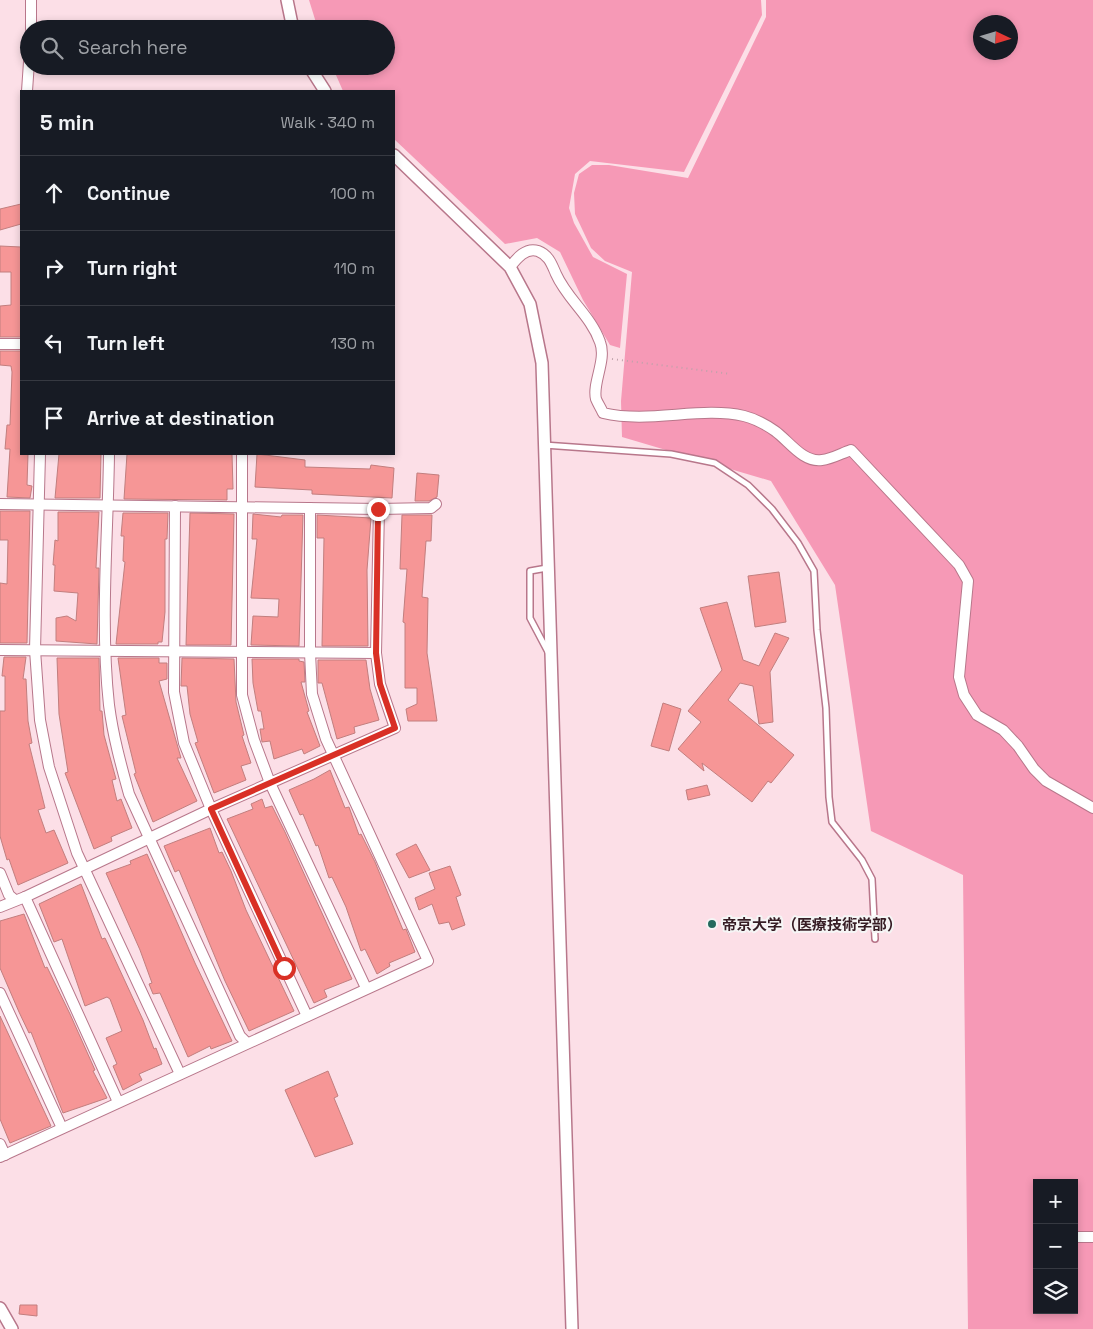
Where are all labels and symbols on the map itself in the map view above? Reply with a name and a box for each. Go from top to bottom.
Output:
north arrow [973,15,1018,60]
route end [367,498,390,521]
place label: 帝京大学（医療技術学部） [722,915,902,934]
marker: 帝京大学（医療技術学部） [706,918,718,930]
route start [273,957,296,980]

